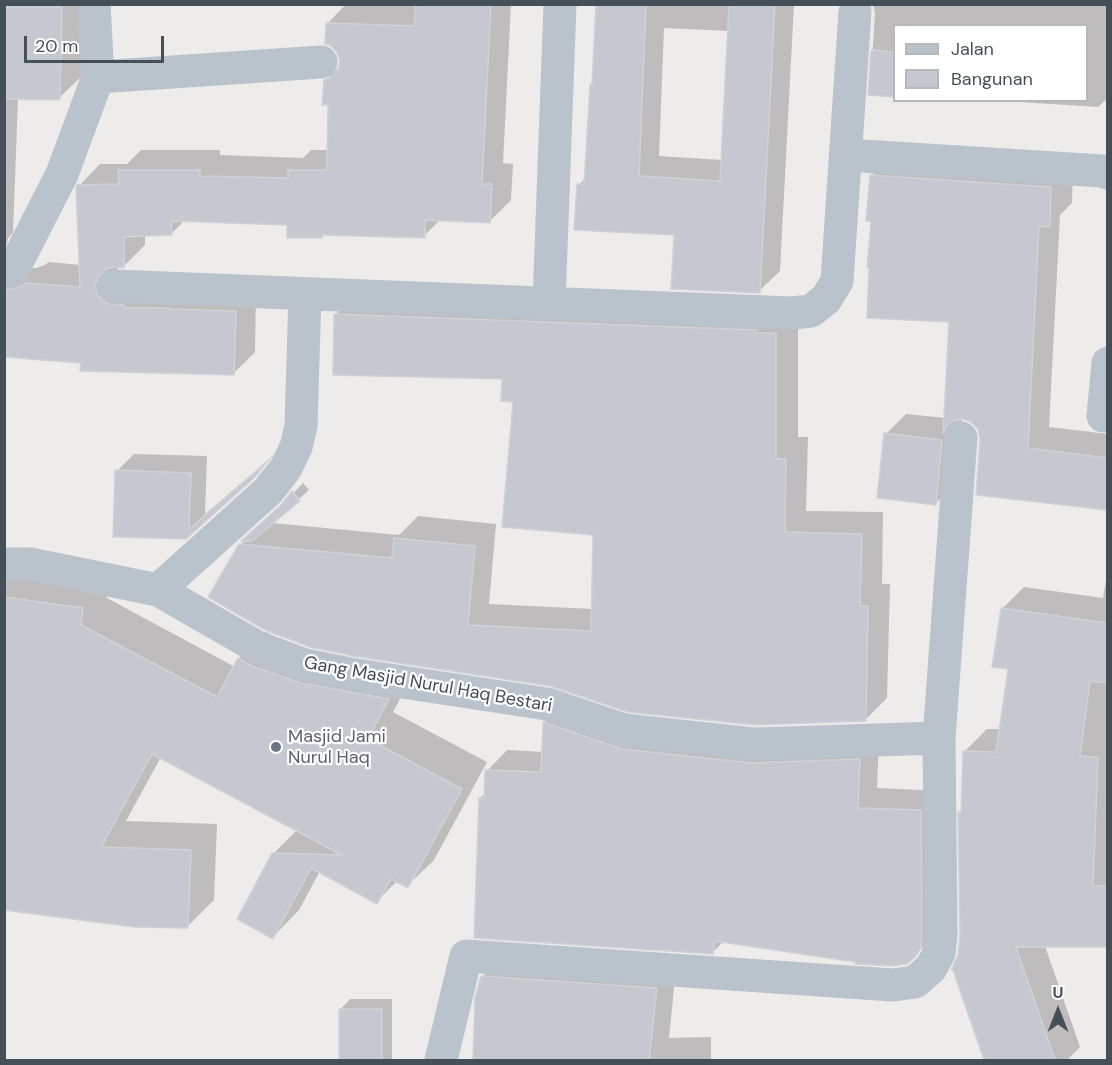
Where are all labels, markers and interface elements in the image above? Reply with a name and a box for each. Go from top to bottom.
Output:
scale bar [27,24,166,62]
legend [893,24,1088,102]
text: 20 m [35,34,78,58]
text: Jalan [951,37,994,61]
text: Bangunan [951,67,1033,91]
street label: Gang Masjid Nurul Haq Bestari [302,653,554,717]
place label: Masjid Jami Nurul Haq [288,726,386,768]
marker: Masjid Jami Nurul Haq [269,740,283,754]
north arrow [1028,981,1088,1041]
text: U [1053,982,1063,1003]

